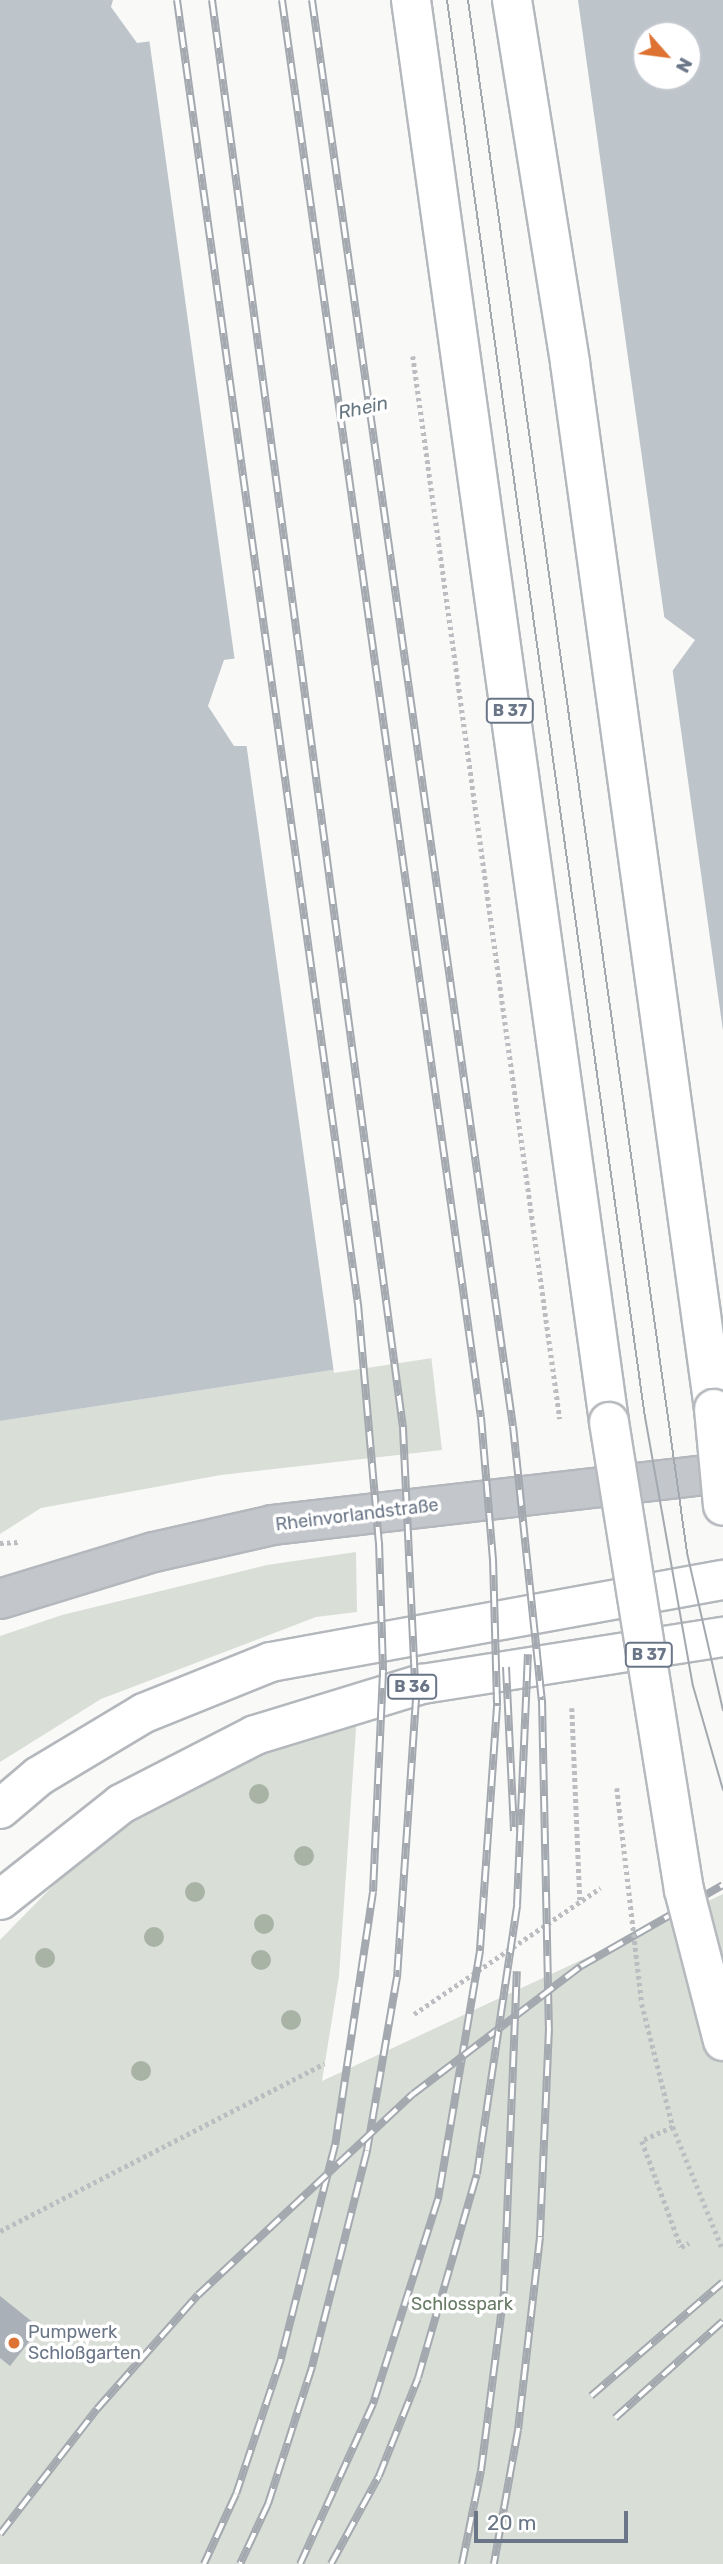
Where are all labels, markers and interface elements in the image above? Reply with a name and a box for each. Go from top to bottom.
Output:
north arrow [632,21,702,91]
text: N [671,54,698,77]
water label: Rhein [336,392,390,424]
road number: B 37 [486,698,534,724]
street label: Rheinvorlandstraße [274,1494,440,1536]
road number: B 37 [624,1642,674,1667]
road number: B 36 [386,1674,438,1700]
park label: Schlosspark [411,2293,513,2315]
place label: Pumpwerk Schloßgarten [28,2322,141,2364]
marker: Pumpwerk Schloßgarten [6,2335,22,2351]
scale bar [478,2498,632,2542]
text: 20 m [487,2510,536,2535]

